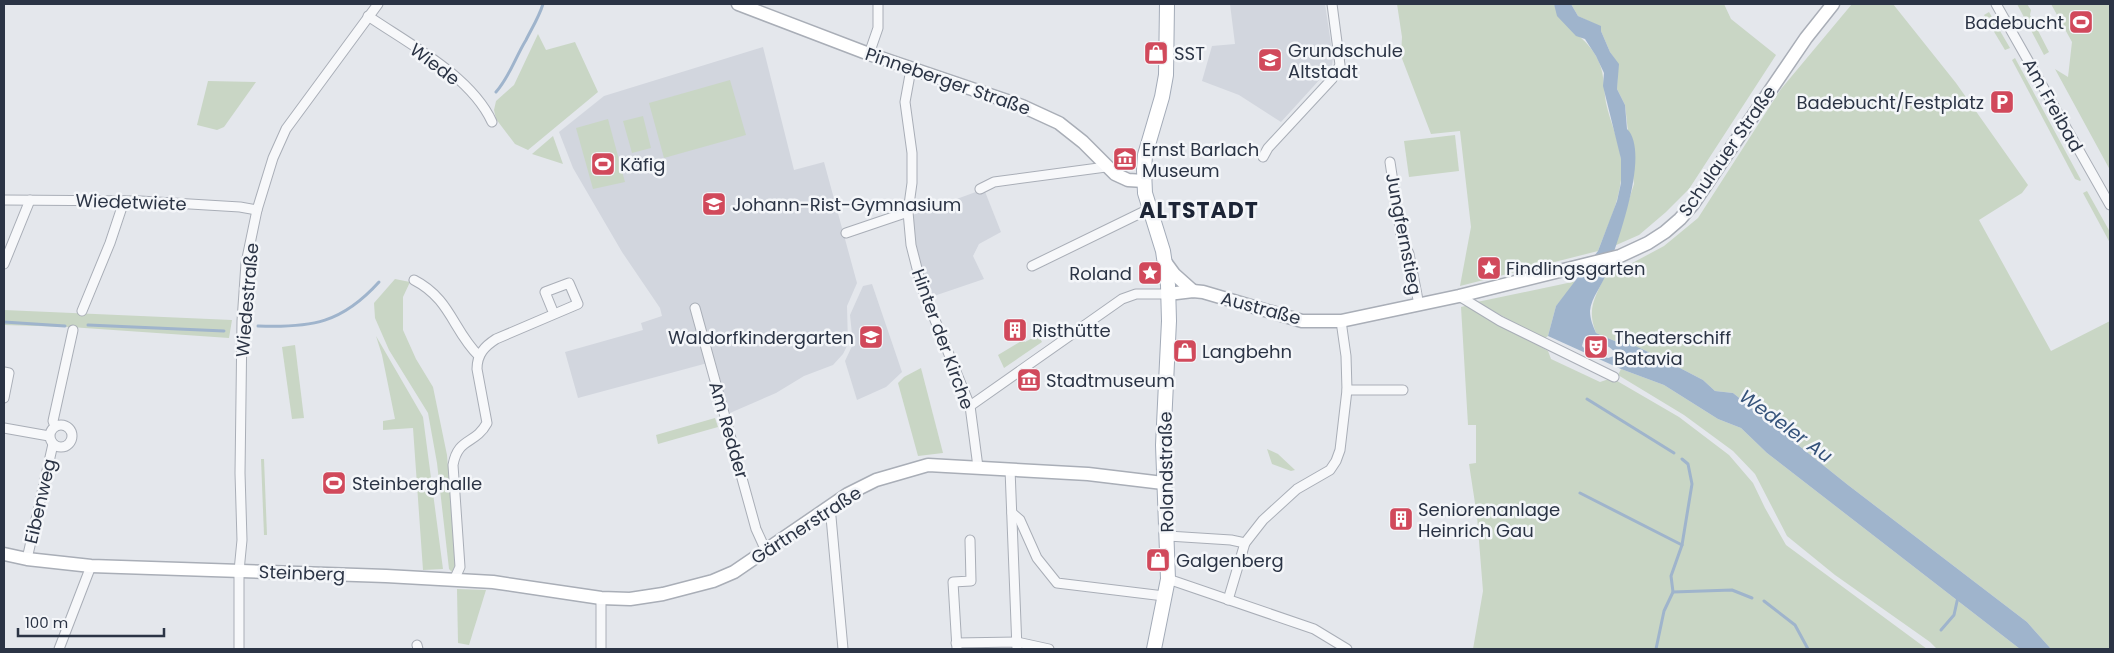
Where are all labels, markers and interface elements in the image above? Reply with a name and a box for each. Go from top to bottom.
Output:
sports icon: Badebucht [2068,9,2094,35]
place label: Badebucht [1965,10,2064,35]
street label: Wiede [405,37,465,91]
place label: Grundschule Altstadt [1288,38,1403,84]
shop icon: SST [1143,40,1169,66]
street label: Pinneberger Straße [862,41,1034,121]
place label: SST [1174,41,1205,66]
school or university icon: Grundschule Altstadt [1257,47,1283,73]
street label: Am Freibad [2017,54,2089,156]
street label: Schulauer Straße [1672,80,1782,222]
parking icon: Badebucht/Festplatz [1989,89,2015,115]
place label: Badebucht/Festplatz [1797,90,1984,115]
place label: Ernst Barlach Museum [1142,137,1259,183]
museum icon: Ernst Barlach Museum [1112,146,1138,172]
sports icon: Käfig [590,151,616,177]
place label: Käfig [620,152,665,177]
street label: Jungfernstieg [1380,171,1428,297]
street label: Wiedetwiete [75,188,187,216]
school or university icon: Johann-Rist-Gymnasium [701,191,727,217]
place label: Johann-Rist-Gymnasium [732,192,961,217]
district label: ALTSTADT [1139,195,1259,226]
street label: Wiedestraße [230,242,264,358]
place icon: Findlingsgarten [1476,255,1502,281]
place label: Findlingsgarten [1506,256,1645,281]
place icon: Roland [1137,260,1163,286]
place label: Roland [1069,261,1132,286]
street label: Hinter der Kirche [906,265,980,413]
street label: Austraße [1218,285,1304,331]
building icon: Risthütte [1002,317,1028,343]
place label: Risthütte [1032,318,1111,343]
school or university icon: Waldorfkindergarten [858,324,884,350]
place label: Waldorfkindergarten [668,325,854,350]
place label: Theaterschiff Batavia [1614,325,1731,371]
theatre icon: Theaterschiff Batavia [1583,334,1609,360]
shop icon: Langbehn [1172,338,1198,364]
place label: Langbehn [1202,339,1292,364]
museum icon: Stadtmuseum [1016,367,1042,393]
place label: Stadtmuseum [1046,368,1175,393]
street label: Am Redder [703,379,755,482]
water label: Wedeler Au [1734,383,1838,469]
street label: Rolandstraße [1152,411,1180,533]
street label: Eibenweg [18,456,62,546]
sports icon: Steinberghalle [321,470,347,496]
place label: Steinberghalle [352,471,482,496]
street label: Gärtnerstraße [746,480,866,570]
place label: Seniorenanlage Heinrich Gau [1418,497,1560,543]
building icon: Seniorenanlage Heinrich Gau [1388,506,1414,532]
shop icon: Galgenberg [1145,547,1171,573]
place label: Galgenberg [1176,548,1284,573]
street label: Steinberg [258,559,346,587]
scale bar [18,606,164,638]
text: 100 m [25,612,68,633]

